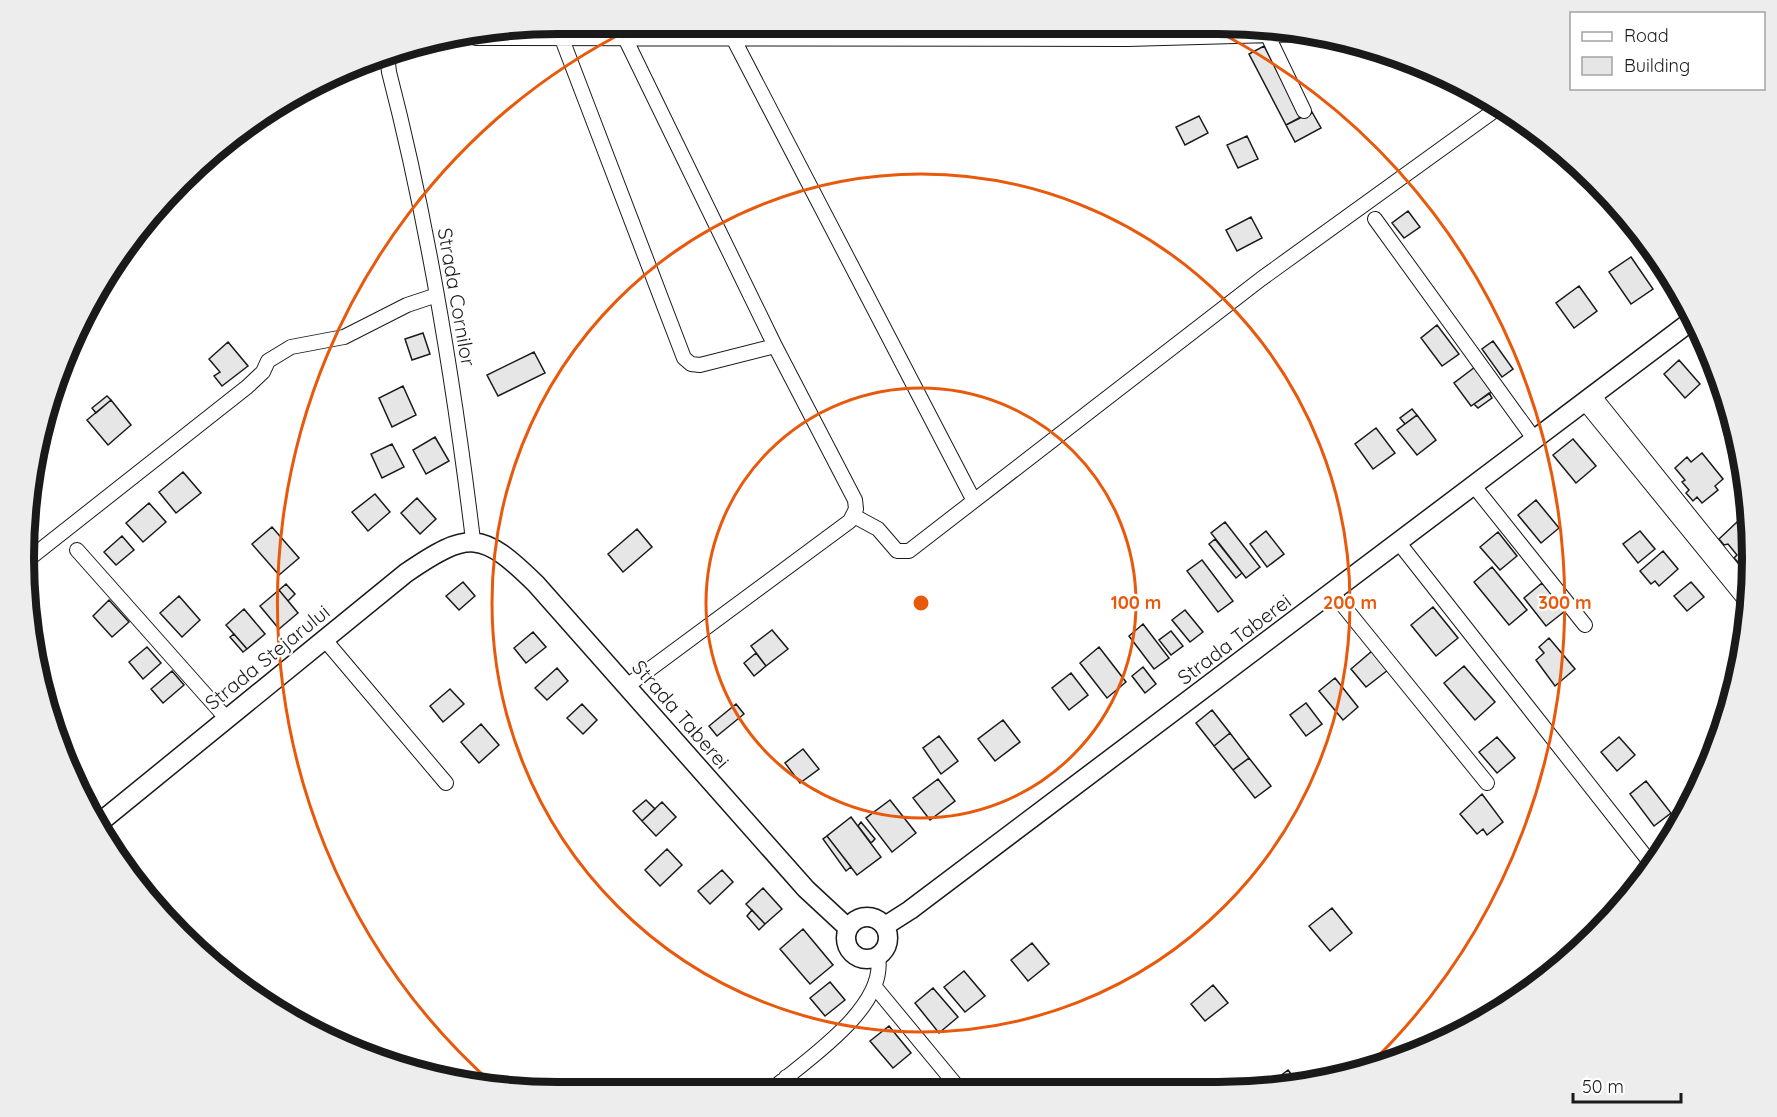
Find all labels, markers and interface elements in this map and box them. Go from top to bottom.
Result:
legend [1570,12,1765,90]
text: Road [1624,24,1669,47]
text: Building [1624,54,1690,77]
street label: Strada Cornilor [433,226,482,368]
street label: Strada Taberei [1172,588,1296,690]
text: 100 m [1111,591,1161,614]
text: 200 m [1323,591,1377,614]
text: 300 m [1538,591,1592,614]
centre of rings [911,593,931,613]
street label: Strada Stejarului [200,599,334,715]
street label: Strada Taberei [627,655,735,773]
scale bar [1573,1066,1681,1104]
text: 50 m [1582,1075,1624,1098]

